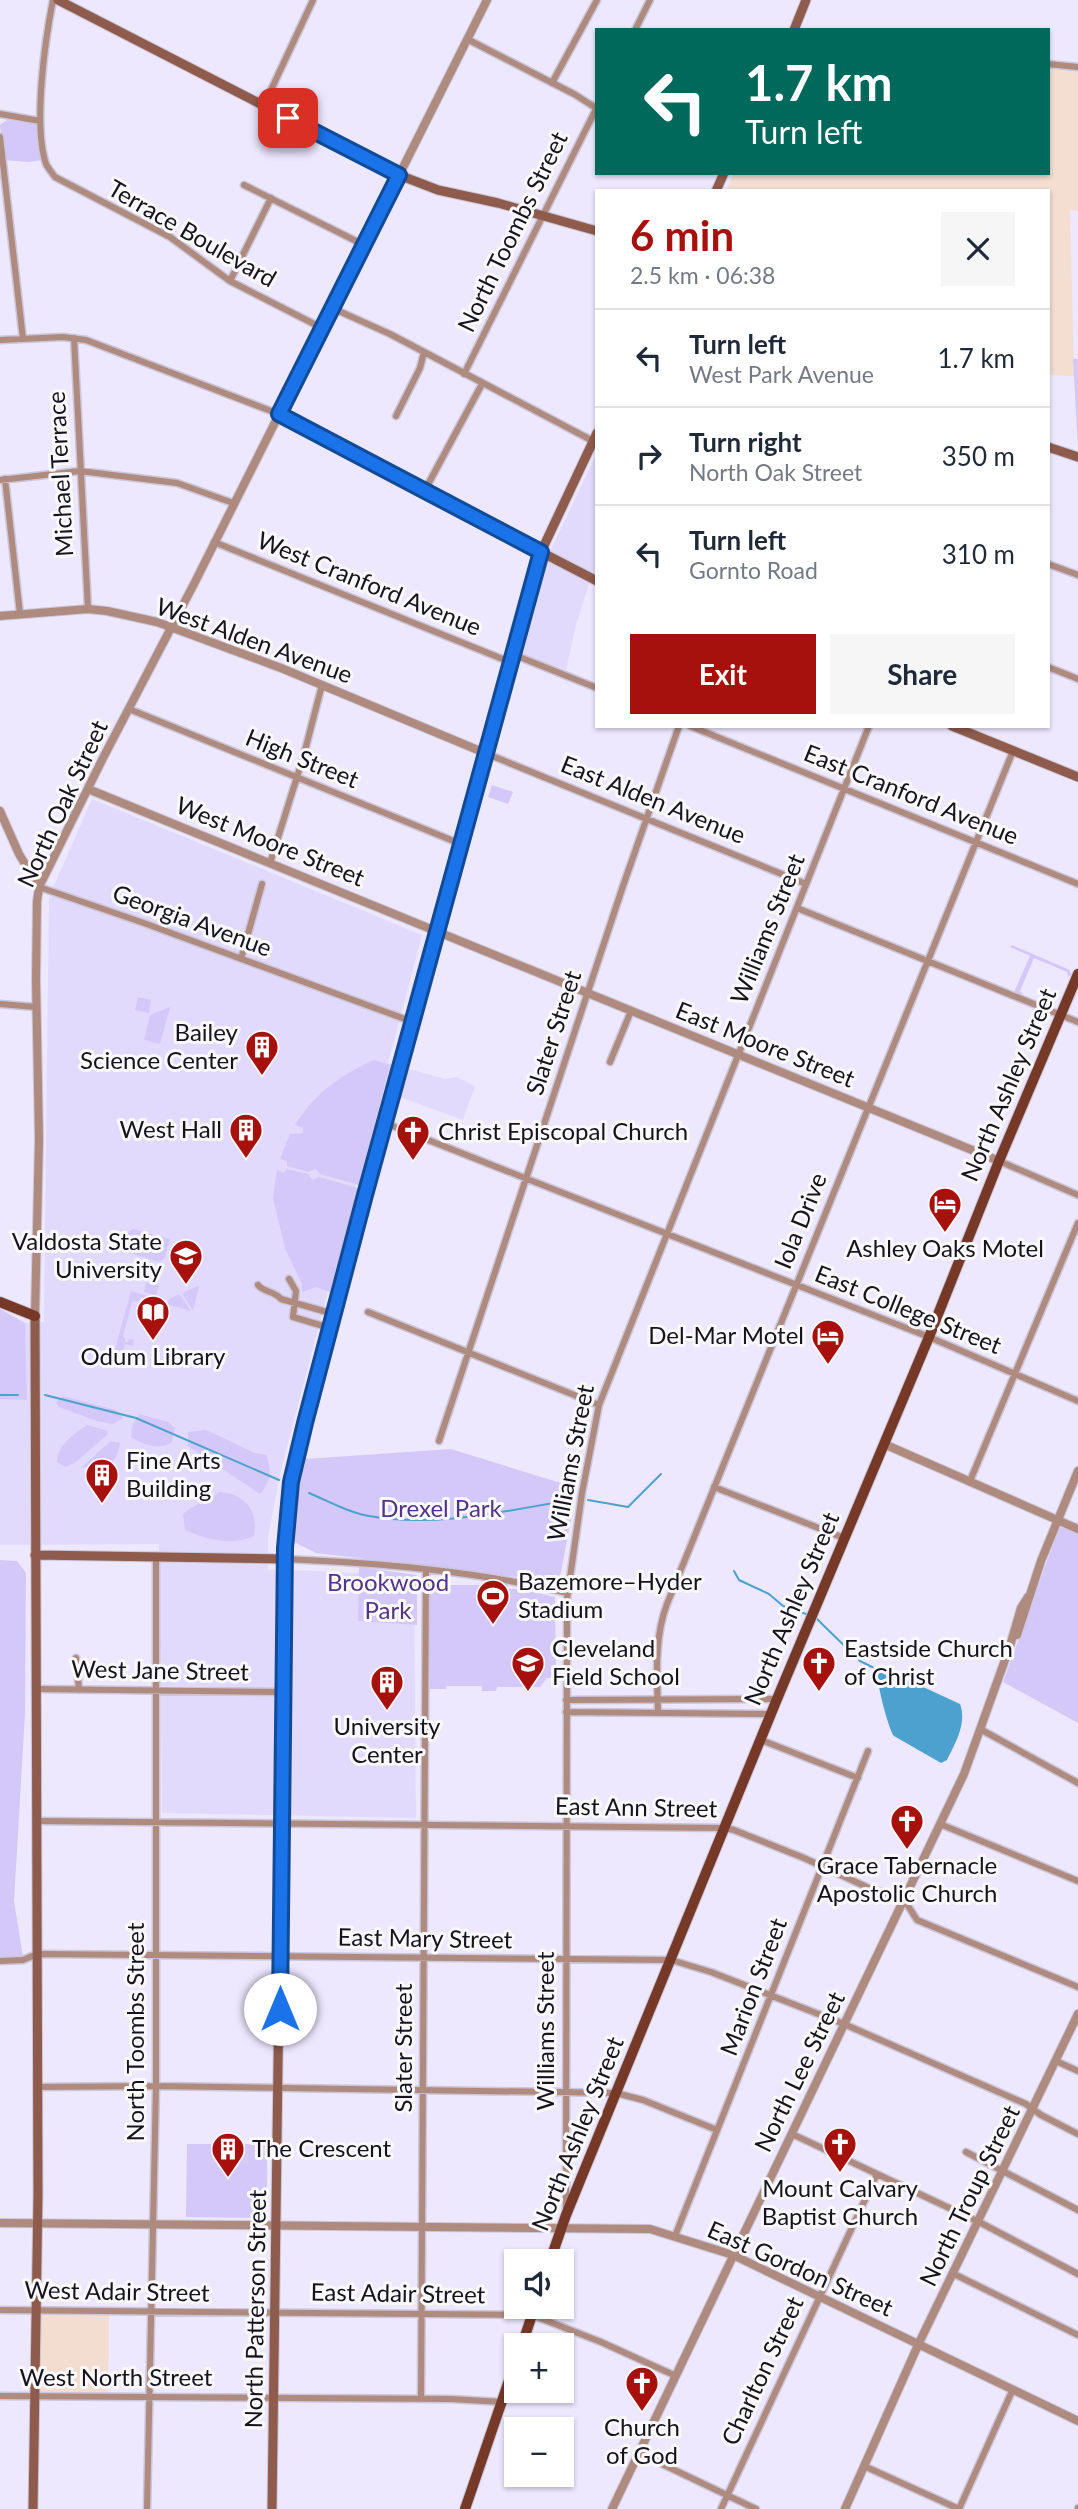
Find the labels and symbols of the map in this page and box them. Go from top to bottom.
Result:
pin [258,88,318,148]
street label: North Toombs Street [451,126,573,336]
street label: Terrace Boulevard [104,173,282,293]
street label: Michael Terrace [41,391,78,557]
street label: West Cranford Avenue [253,524,486,641]
street label: West Alden Avenue [152,591,357,689]
street label: North Oak Street [10,715,113,891]
street label: High Street [242,722,364,794]
street label: East Cranford Avenue [800,737,1023,850]
street label: East Alden Avenue [557,748,750,849]
street label: West Moore Street [172,790,369,892]
street label: Williams Street [723,849,810,1008]
street label: Georgia Avenue [109,877,276,962]
street label: Slater Street [519,966,586,1098]
street label: North Ashley Street [954,983,1062,1185]
street label: East Moore Street [672,995,860,1093]
place label: Bailey Science Center [80,1017,239,1074]
building icon: Bailey Science Center [243,1028,281,1077]
building icon: West Hall [227,1111,265,1160]
church icon: Christ Episcopal Church [394,1113,432,1162]
place label: West Hall [119,1114,222,1143]
place label: Christ Episcopal Church [438,1116,688,1145]
street label: Iola Drive [767,1168,832,1273]
hotel icon: Ashley Oaks Motel [926,1185,964,1234]
place label: Valdosta State University [12,1226,163,1283]
place label: Ashley Oaks Motel [846,1233,1044,1262]
school or university icon: Valdosta State University [167,1237,205,1286]
street label: East College Street [811,1258,1006,1359]
library icon: Odum Library [134,1293,172,1342]
hotel icon: Del-Mar Motel [809,1317,847,1366]
place label: Del-Mar Motel [648,1320,804,1349]
place label: Odum Library [81,1341,226,1370]
street label: Williams Street [540,1382,599,1544]
place label: Fine Arts Building [126,1445,221,1502]
building icon: Fine Arts Building [83,1456,121,1505]
park label: Drexel Park [380,1493,503,1522]
street label: North Ashley Street [737,1507,845,1709]
place label: Bazemore–Hyder Stadium [518,1566,702,1623]
park label: Brookwood Park [327,1567,449,1624]
sports icon: Bazemore–Hyder Stadium [474,1577,512,1626]
place label: Cleveland Field School [552,1633,680,1690]
place label: Eastside Church of Christ [844,1633,1013,1690]
school or university icon: Cleveland Field School [509,1644,547,1693]
church icon: Eastside Church of Christ [800,1644,838,1693]
street label: West Jane Street [71,1653,249,1686]
building icon: University Center [368,1663,406,1712]
place label: University Center [334,1711,441,1768]
street label: East Ann Street [555,1791,718,1822]
church icon: Grace Tabernacle Apostolic Church [888,1802,926,1851]
place label: Grace Tabernacle Apostolic Church [817,1850,997,1907]
street label: Marion Street [713,1913,792,2059]
street label: East Mary Street [338,1921,513,1954]
street label: North Toombs Street [120,1922,149,2142]
street label: Williams Street [530,1951,559,2111]
position arrow [243,1972,317,2046]
street label: Slater Street [388,1983,417,2113]
street label: North Lee Street [747,1986,850,2156]
street label: North Ashley Street [524,2032,629,2235]
street label: North Troup Street [912,2100,1025,2290]
church icon: Mount Calvary Baptist Church [821,2125,859,2174]
building icon: The Crescent [209,2130,247,2179]
place label: The Crescent [252,2133,392,2162]
place label: Mount Calvary Baptist Church [762,2173,918,2230]
street label: North Patterson Street [238,2189,271,2429]
street label: East Gordon Street [703,2214,898,2322]
street label: West Adair Street [24,2274,210,2307]
street label: East Adair Street [310,2276,486,2309]
street label: Charlton Street [715,2291,809,2449]
street label: West North Street [20,2362,213,2391]
church icon: Church of God [623,2364,661,2413]
place label: Church of God [604,2412,680,2469]

